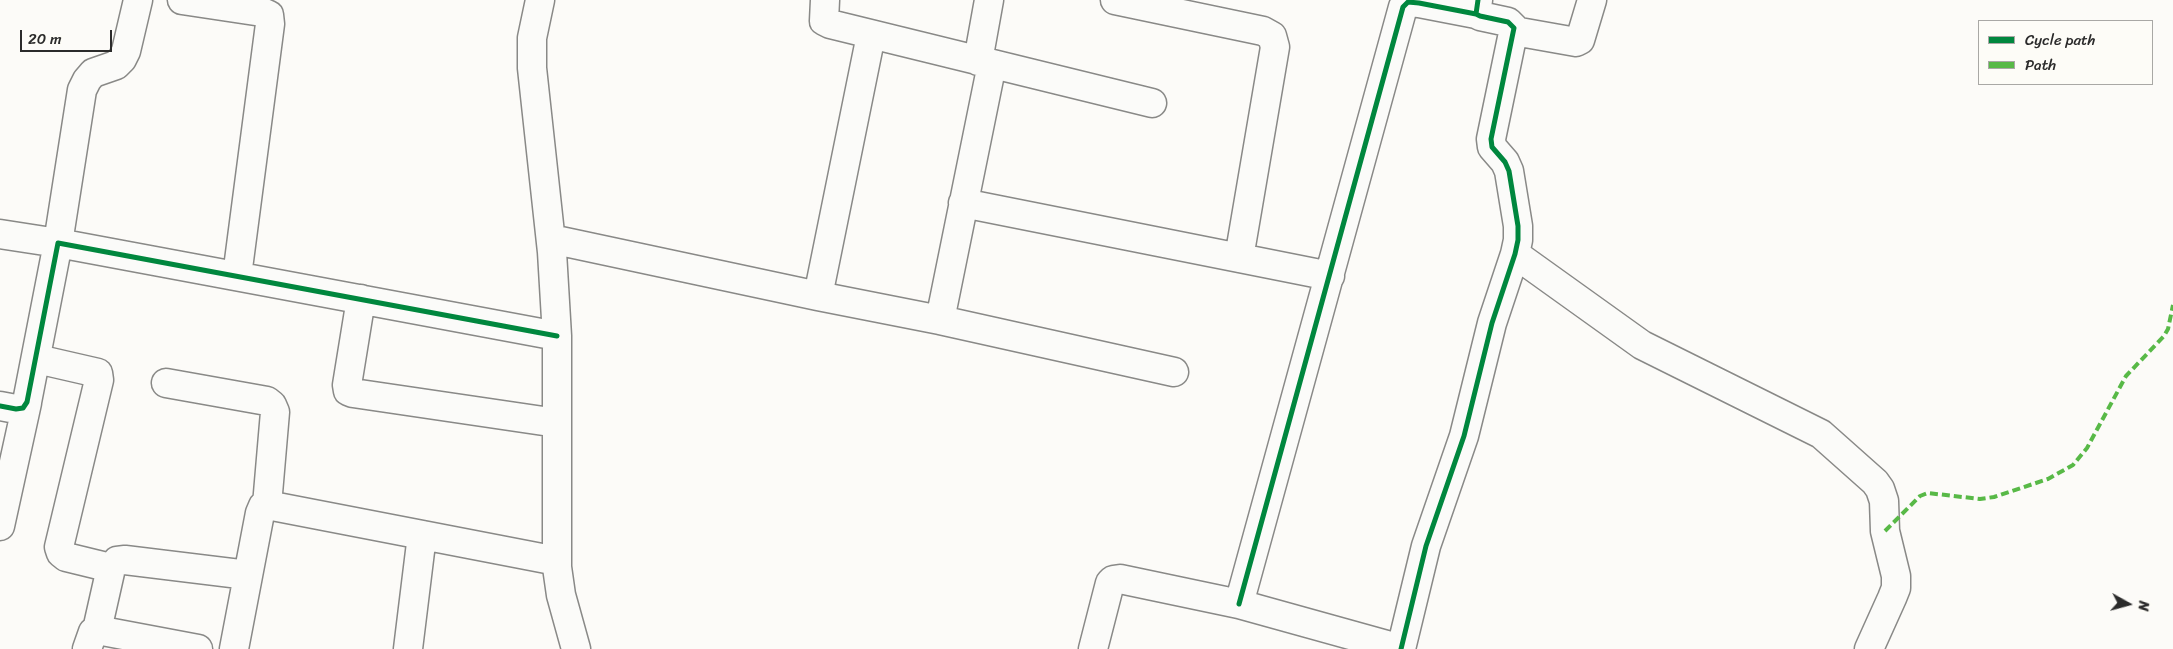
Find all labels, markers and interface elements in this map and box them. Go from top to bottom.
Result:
scale bar [22,20,115,52]
legend [1978,20,2153,85]
text: 20 m [28,26,62,52]
text: Cycle path [2025,27,2095,53]
text: Path [2025,52,2056,78]
north arrow [2103,579,2153,629]
text: N [2130,600,2156,612]

